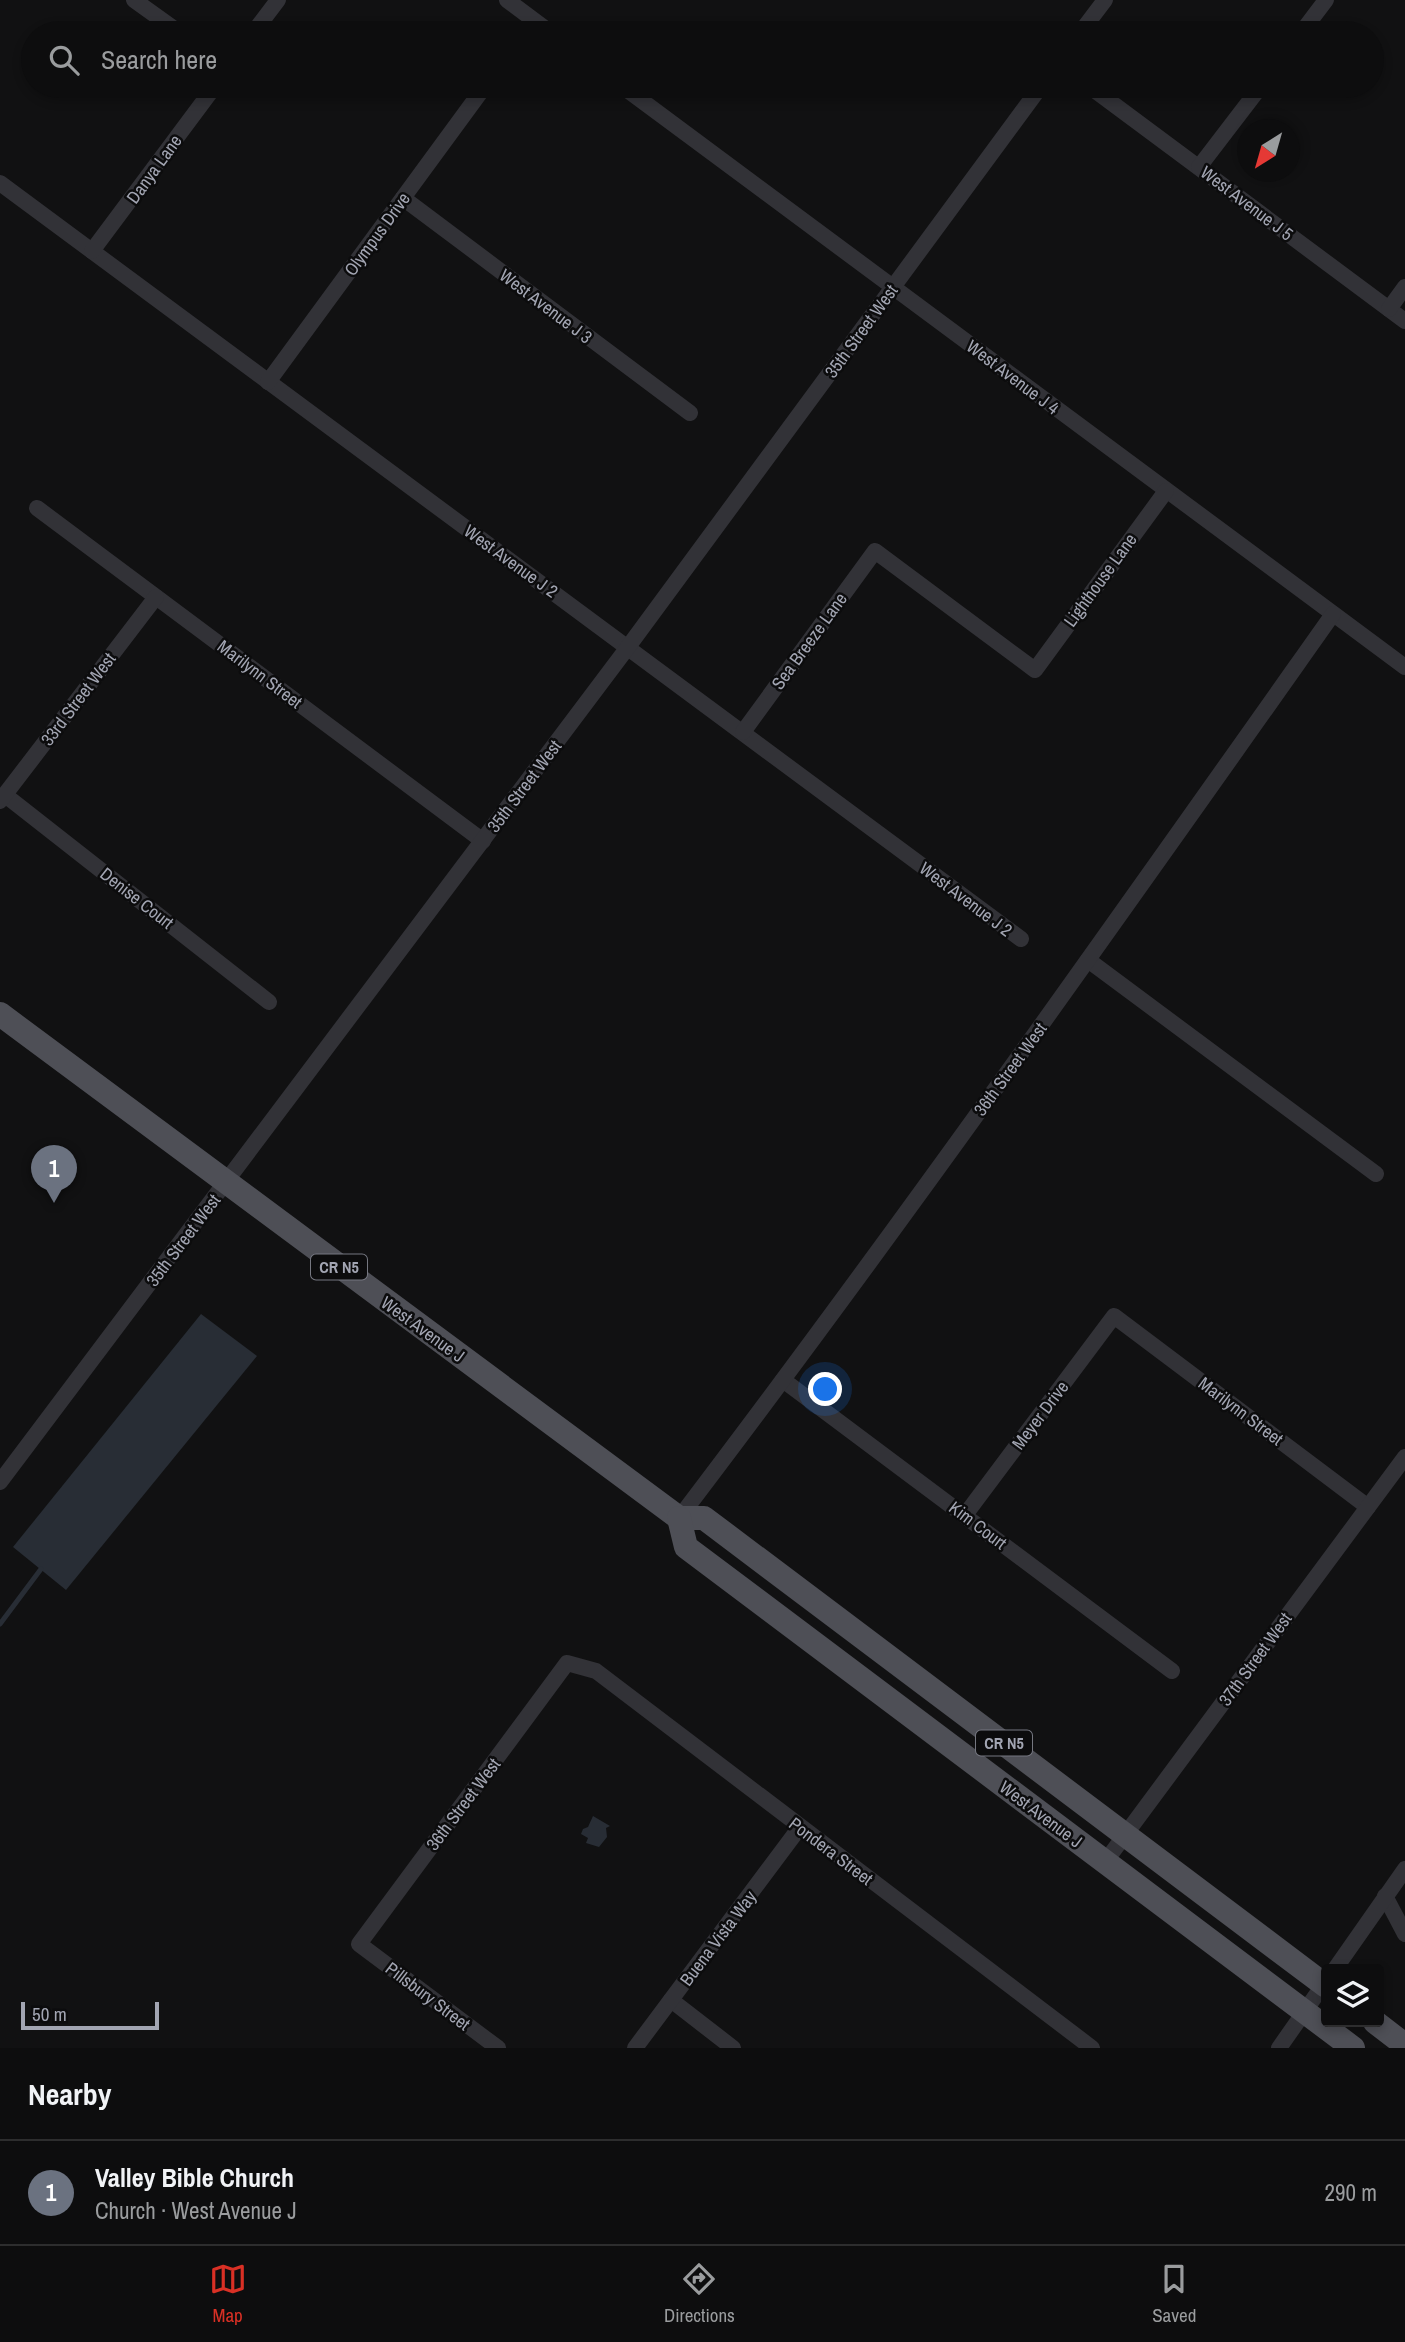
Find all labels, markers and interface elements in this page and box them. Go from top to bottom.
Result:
search box [21,21,1384,98]
icon: search [45,41,83,79]
text: Search here [101,42,217,77]
north arrow [1237,119,1300,182]
street label: Danya Lane [120,129,188,209]
street label: West Avenue J 5 [1195,160,1299,246]
street label: Olympus Drive [338,187,416,281]
street label: West Avenue J 3 [494,263,598,349]
street label: 35th Street West [819,279,903,383]
street label: West Avenue J 4 [961,334,1065,420]
street label: West Avenue J 2 [459,518,563,604]
street label: Lighthouse Lane [1058,528,1142,632]
street label: Sea Breeze Lane [765,588,853,694]
street label: Marilynn Street [213,634,307,714]
street label: 33rd Street West [35,647,121,751]
street label: 35th Street West [481,735,567,837]
street label: West Avenue J 2 [914,856,1018,942]
street label: Denise Court [95,861,179,935]
street label: 36th Street West [968,1017,1052,1121]
pin: 1 [31,1145,77,1203]
street label: 35th Street West [140,1189,226,1291]
road number: CR N5 [311,1254,367,1280]
street label: West Avenue J [376,1290,470,1368]
street label: Marilynn Street [1194,1371,1288,1451]
your location [808,1372,842,1406]
street label: Meyer Drive [1006,1375,1074,1455]
street label: Kim Court [944,1495,1012,1555]
street label: 37th Street West [1213,1607,1297,1711]
road number: CR N5 [976,1730,1032,1756]
street label: 36th Street West [420,1753,506,1855]
street label: West Avenue J [994,1775,1088,1853]
street label: Pondera Street [784,1811,878,1891]
street label: Buena Vista Way [674,1885,762,1991]
street label: Pillsbury Street [381,1956,475,2036]
map controls [1321,1964,1384,2027]
button: layers [1321,1964,1384,2027]
scale bar [21,1999,159,2031]
text: 50 m [32,2001,67,2027]
text: Nearby [28,2074,111,2114]
text: Valley Bible Church [95,2160,294,2195]
text: 1 [46,2177,56,2208]
text: 290 m [1325,2177,1377,2208]
text: Church · West Avenue J [95,2195,297,2226]
tab: Map [209,2260,247,2328]
tab: Directions [664,2260,735,2328]
tab: Saved [1152,2260,1196,2328]

